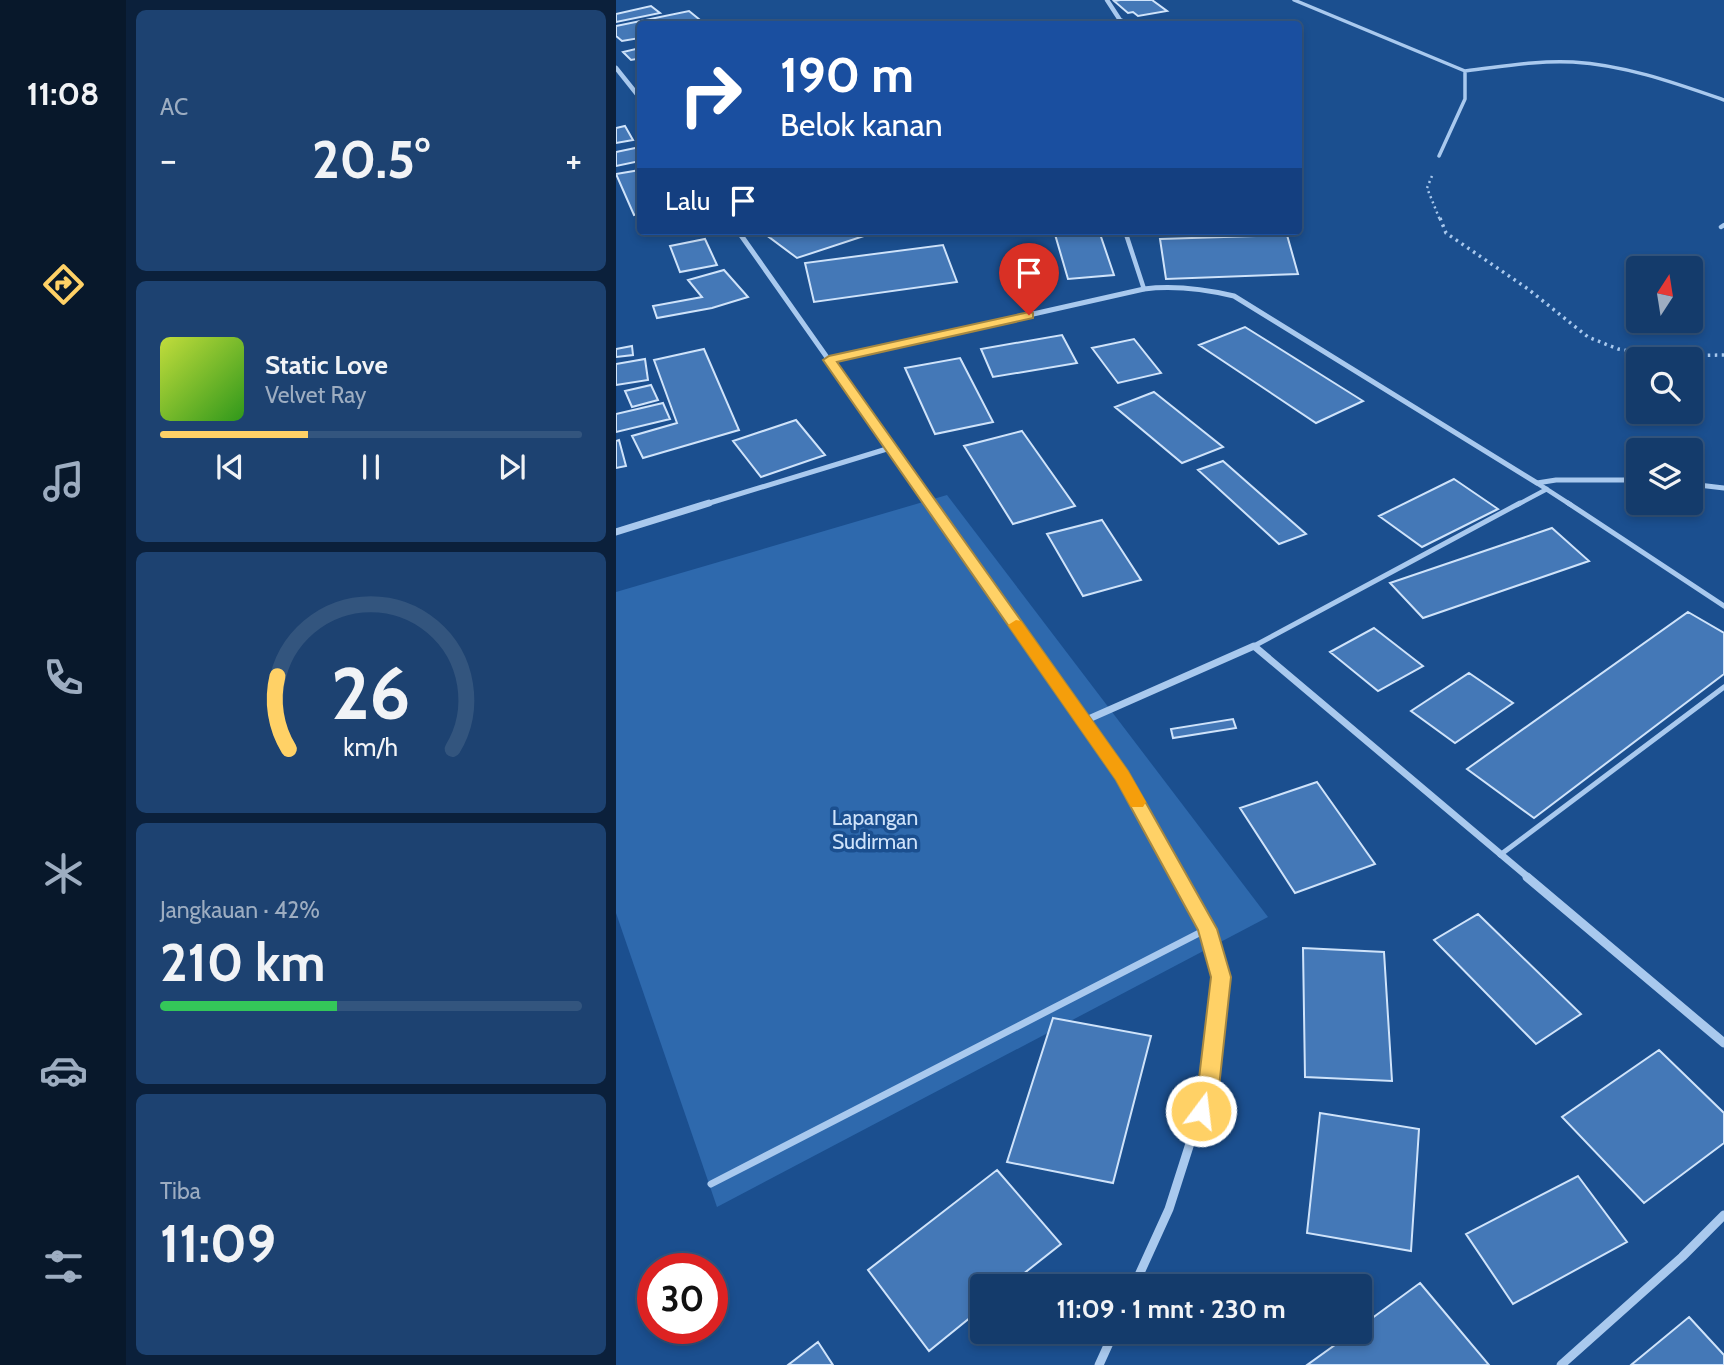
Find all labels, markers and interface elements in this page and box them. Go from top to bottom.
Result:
text: 190 m [780,45,914,104]
icon: right [665,49,756,140]
text: 11:08 [27,74,99,113]
text: AC [160,93,188,121]
text: Belok kanan [780,105,943,144]
text: 20.5° [312,128,430,191]
text: − [160,136,177,183]
text: + [565,136,582,183]
icon: arrive [724,182,762,220]
text: Lalu [665,185,710,217]
pin [999,243,1059,315]
icon: arrive [1010,254,1048,292]
north arrow [1626,256,1703,332]
map controls [1626,256,1703,515]
icon: directions [39,260,88,309]
button: search [1626,347,1703,424]
text: Static Love [265,349,388,381]
text: Velvet Ray [265,381,366,409]
button: layers [1626,438,1703,515]
icon: previous [211,448,249,486]
icon: pause [352,448,390,486]
icon: next [493,448,531,486]
icon: music [39,457,88,506]
text: 26 [331,649,411,737]
icon: phone [39,653,88,702]
text: km/h [344,731,398,761]
park label: Lapangan Sudirman [832,805,918,854]
icon: climate [39,849,88,898]
text: Jangkauan · 42% [160,896,320,924]
text: 210 km [160,931,326,994]
icon: car [39,1046,88,1095]
position arrow [1164,1074,1238,1148]
text: Tiba [160,1177,201,1205]
text: 11:09 [160,1212,276,1275]
icon: filters [39,1242,88,1291]
speed limit sign: 30 [637,1253,728,1344]
text: 11:09 · 1 mnt · 230 m [1056,1293,1286,1325]

